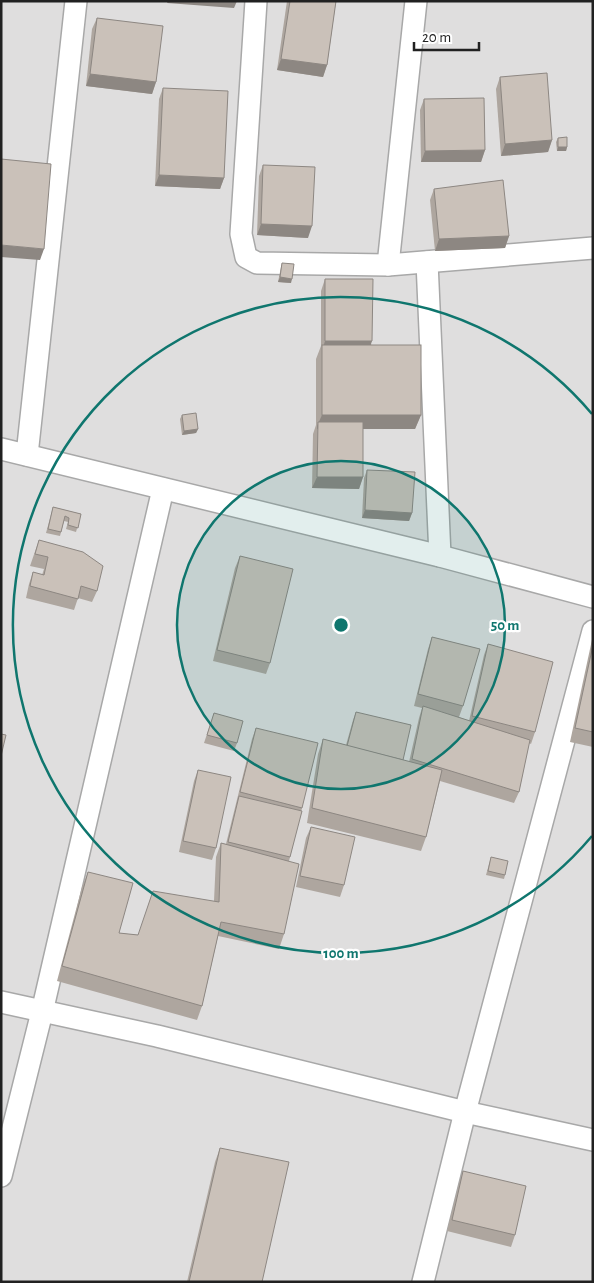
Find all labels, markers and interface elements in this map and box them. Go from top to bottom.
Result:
scale bar [414,20,479,52]
text: 20 m [422,30,451,45]
centre of rings [332,616,350,634]
text: 50 m [491,618,519,633]
text: 100 m [323,946,359,961]

